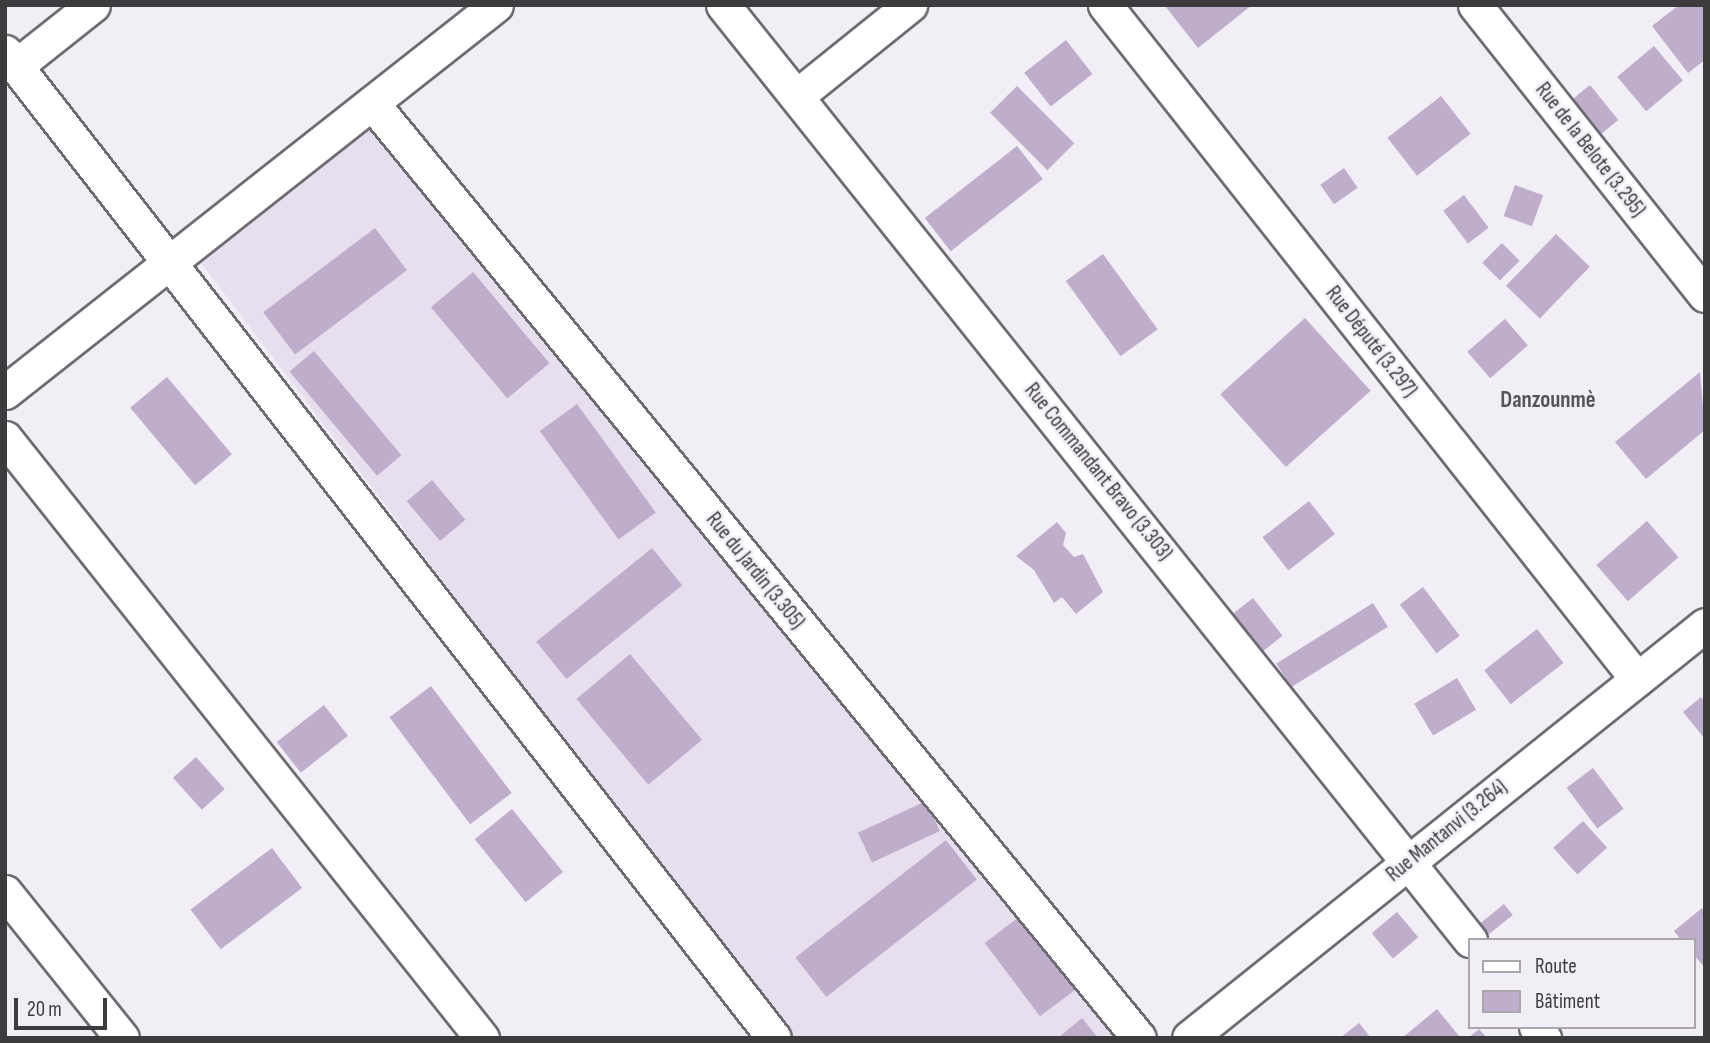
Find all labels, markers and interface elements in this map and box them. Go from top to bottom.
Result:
street label: Rue de la Belote (3.295) [1530,78,1650,222]
street label: Rue Député (3.297) [1320,282,1422,402]
street label: Rue Commandant Bravo (3.303) [1019,378,1177,566]
district label: Danzounmè [1500,386,1596,414]
street label: Rue du Jardin (3.305) [700,508,810,634]
street label: Rue Mantanvi (3.264) [1382,775,1512,887]
legend [1468,938,1696,1029]
text: Route [1535,954,1577,979]
scale bar [18,984,110,1028]
text: Bâtiment [1535,989,1600,1014]
text: 20 m [27,997,62,1022]

